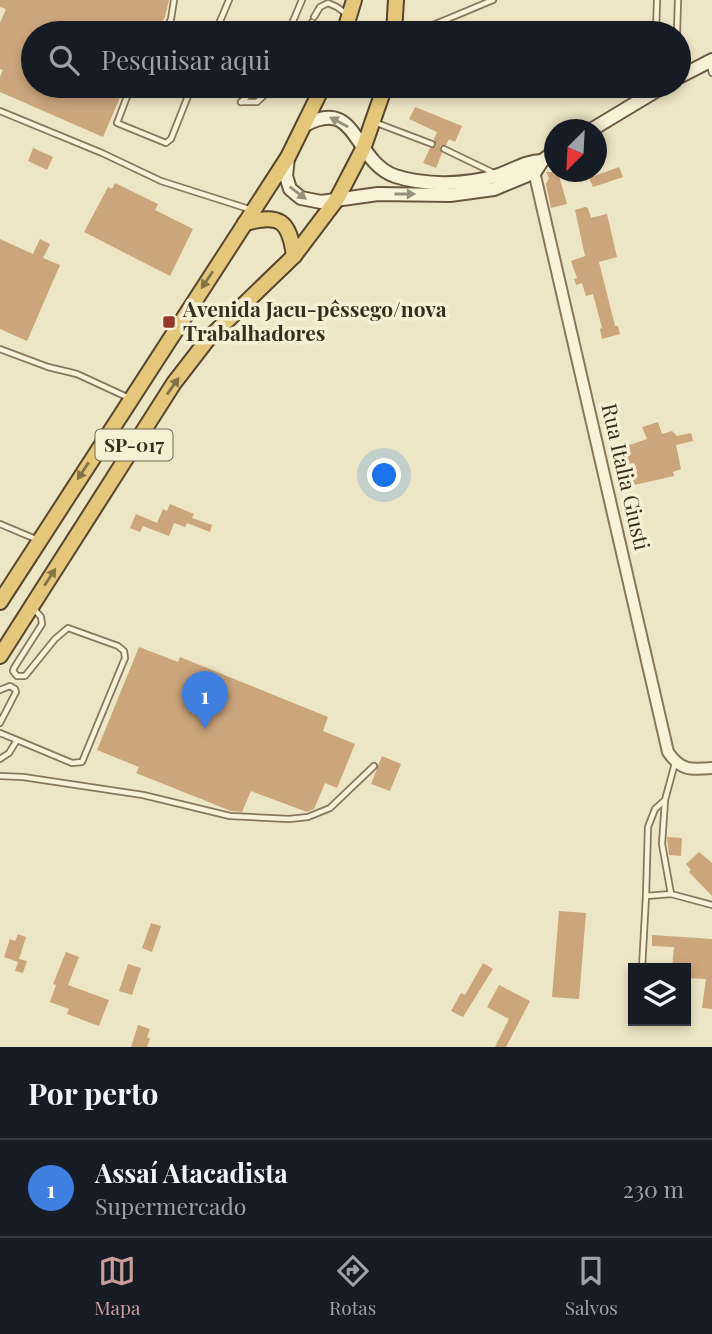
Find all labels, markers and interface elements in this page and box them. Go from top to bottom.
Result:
search box [21,21,691,98]
icon: search [45,41,83,79]
text: Pesquisar aqui [101,42,270,77]
one-way arrow [329,116,348,128]
north arrow [544,119,607,182]
one-way arrow [289,186,308,200]
one-way arrow [395,188,417,200]
one-way arrow [200,270,213,290]
place label: Avenida Jacu-pêssego/nova Trabalhadores [182,294,447,346]
marker: Avenida Jacu-pêssego/nova Trabalhadores [161,314,177,330]
one-way arrow [166,376,179,396]
street label: Rua Italia Giusti [596,400,657,553]
road number: SP-017 [96,430,172,460]
your location [367,458,401,492]
one-way arrow [76,462,90,480]
one-way arrow [43,568,56,587]
pin: 1 [182,671,228,729]
map controls [628,963,691,1026]
button: layers [628,963,691,1026]
text: Por perto [28,1073,158,1113]
text: Assaí Atacadista [95,1155,288,1190]
text: 1 [47,1173,55,1204]
text: 230 m [623,1173,684,1204]
text: Supermercado [95,1190,246,1221]
tab: Mapa [94,1252,141,1320]
tab: Rotas [329,1252,376,1320]
tab: Salvos [565,1252,618,1320]

